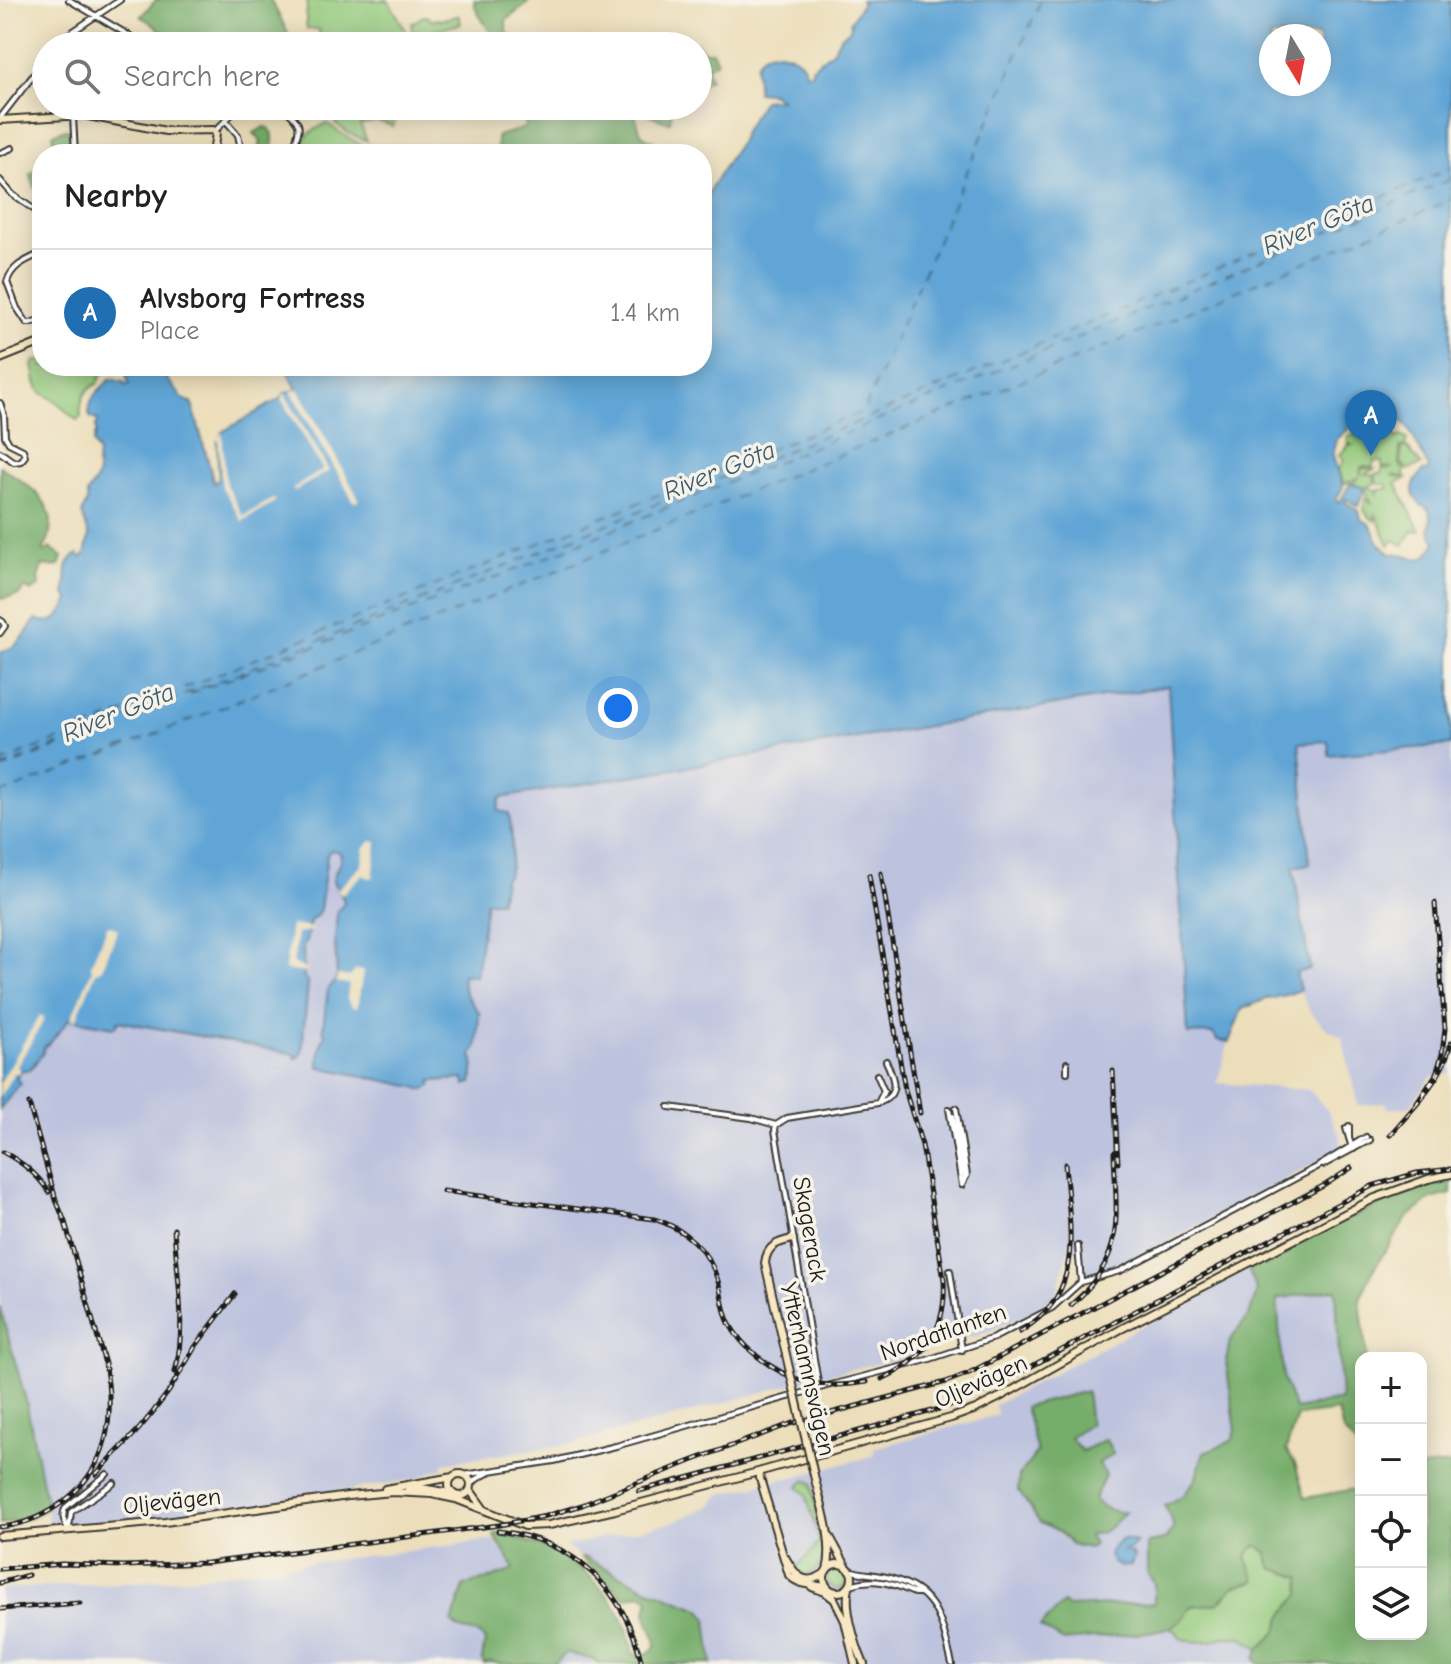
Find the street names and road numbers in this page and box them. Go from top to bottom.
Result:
street label: Skagerack [787,1174,833,1284]
street label: Ytterhamnsvägen [774,1280,842,1458]
street label: Nordatlanten [876,1297,1010,1367]
street label: Oljevägen [930,1348,1032,1414]
street label: Oljevägen [122,1482,222,1520]

